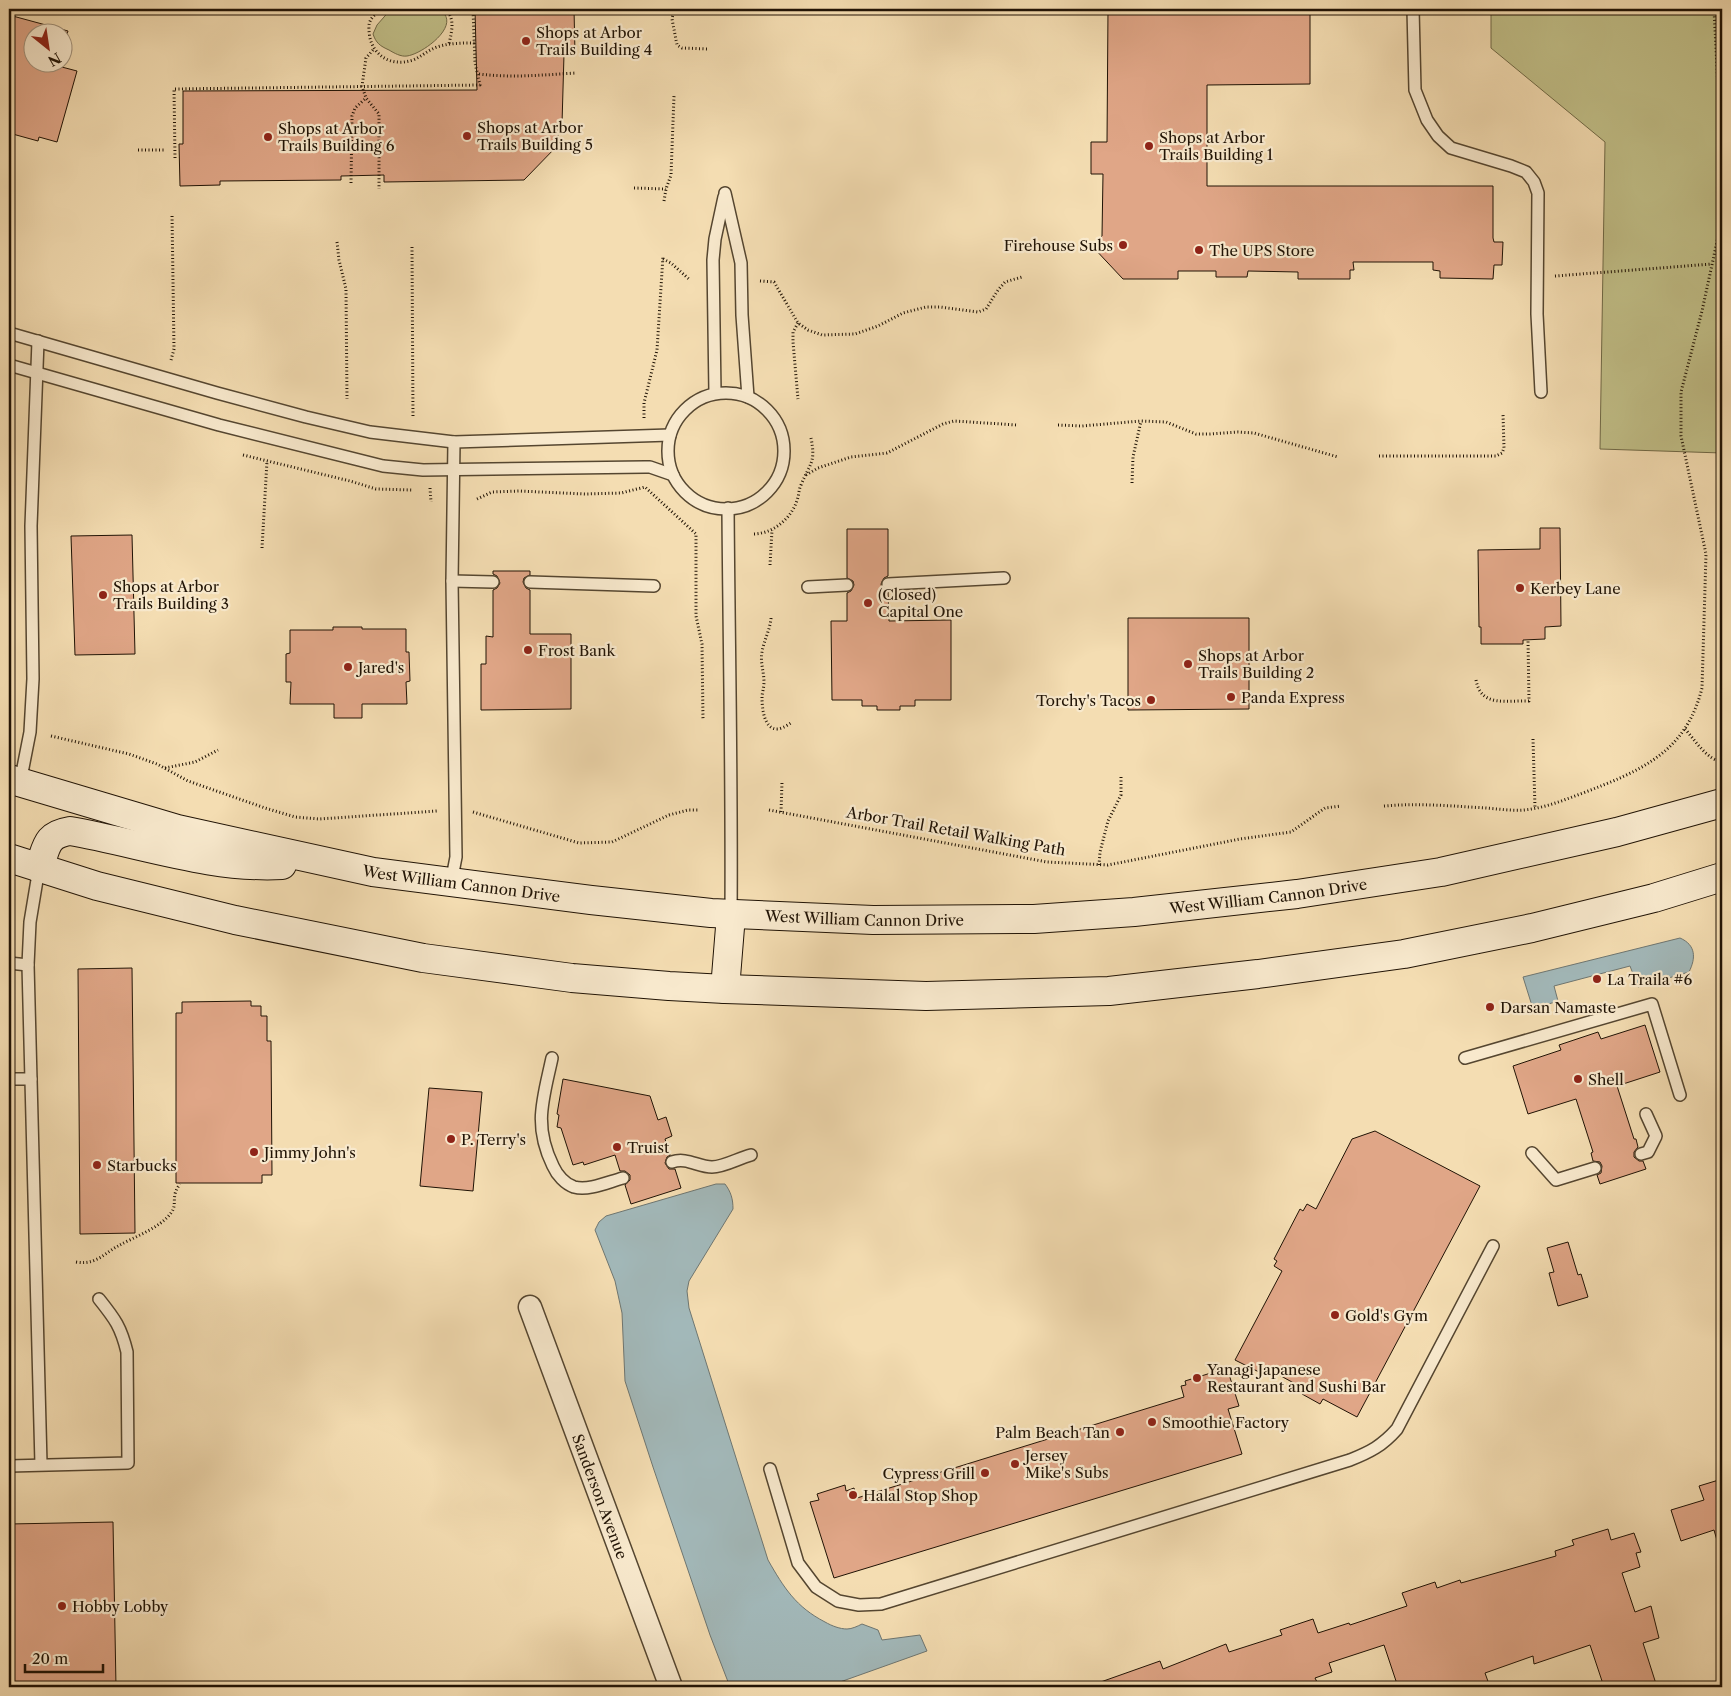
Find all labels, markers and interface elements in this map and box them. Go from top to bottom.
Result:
north arrow [22,22,72,72]
place label: Shops at Arbor Trails Building 4 [536,23,652,59]
marker: Shops at Arbor Trails Building 4 [520,35,532,47]
text: N [45,48,64,70]
place label: Shops at Arbor Trails Building 5 [477,118,593,154]
place label: Shops at Arbor Trails Building 6 [278,119,395,155]
place label: Shops at Arbor Trails Building 1 [1159,128,1274,164]
marker: Shops at Arbor Trails Building 5 [461,130,473,142]
marker: Shops at Arbor Trails Building 6 [262,131,274,143]
marker: Shops at Arbor Trails Building 1 [1143,140,1155,152]
place label: Firehouse Subs [1004,236,1113,255]
marker: Firehouse Subs [1117,239,1129,251]
place label: The UPS Store [1209,241,1315,260]
marker: The UPS Store [1193,244,1205,256]
place label: Shops at Arbor Trails Building 3 [113,577,229,613]
place label: Kerbey Lane [1530,579,1621,598]
marker: Kerbey Lane [1514,582,1526,594]
place label: (Closed) Capital One [878,585,963,621]
marker: Shops at Arbor Trails Building 3 [97,589,109,601]
marker: (Closed) Capital One [862,597,874,609]
place label: Frost Bank [538,641,617,660]
marker: Frost Bank [522,644,534,656]
place label: Shops at Arbor Trails Building 2 [1198,646,1314,682]
place label: Jared's [356,658,404,677]
marker: Shops at Arbor Trails Building 2 [1182,658,1194,670]
marker: Jared's [342,661,354,673]
place label: Panda Express [1241,688,1345,707]
place label: Torchy's Tacos [1036,691,1141,710]
marker: Panda Express [1225,691,1237,703]
marker: Torchy's Tacos [1145,694,1157,706]
street label: Arbor Trail Retail Walking Path [844,802,1068,860]
street label: West William Cannon Drive [360,860,561,905]
street label: West William Cannon Drive [1167,874,1368,918]
street label: West William Cannon Drive [764,906,964,930]
place label: La Traila #6 [1607,970,1692,989]
marker: La Traila #6 [1591,973,1603,985]
place label: Darsan Namaste [1500,998,1616,1017]
marker: Darsan Namaste [1484,1001,1496,1013]
place label: Shell [1588,1070,1624,1089]
marker: Shell [1572,1073,1584,1085]
place label: P. Terry's [461,1130,526,1149]
marker: P. Terry's [445,1133,457,1145]
place label: Truist [627,1138,670,1157]
marker: Truist [611,1141,623,1153]
place label: Jimmy John's [262,1143,356,1162]
marker: Jimmy John's [248,1146,260,1158]
place label: Starbucks [107,1156,177,1175]
marker: Starbucks [91,1159,103,1171]
place label: Gold's Gym [1345,1306,1428,1325]
marker: Gold's Gym [1329,1309,1341,1321]
place label: Yanagi Japanese Restaurant and Sushi Bar [1206,1360,1387,1396]
marker: Yanagi Japanese Restaurant and Sushi Bar [1191,1372,1203,1384]
place label: Smoothie Factory [1162,1413,1290,1432]
marker: Smoothie Factory [1146,1416,1158,1428]
place label: Palm Beach Tan [995,1423,1111,1442]
marker: Palm Beach Tan [1114,1426,1126,1438]
street label: Sanderson Avenue [568,1431,632,1562]
place label: Jersey Mike's Subs [1023,1446,1109,1482]
marker: Jersey Mike's Subs [1009,1458,1021,1470]
place label: Cypress Grill [882,1464,976,1483]
marker: Cypress Grill [979,1467,991,1479]
place label: Halal Stop Shop [863,1486,978,1505]
marker: Halal Stop Shop [847,1489,859,1501]
place label: Hobby Lobby [72,1597,169,1616]
marker: Hobby Lobby [56,1600,68,1612]
scale bar [25,1641,102,1673]
text: 20 m [32,1649,68,1668]

